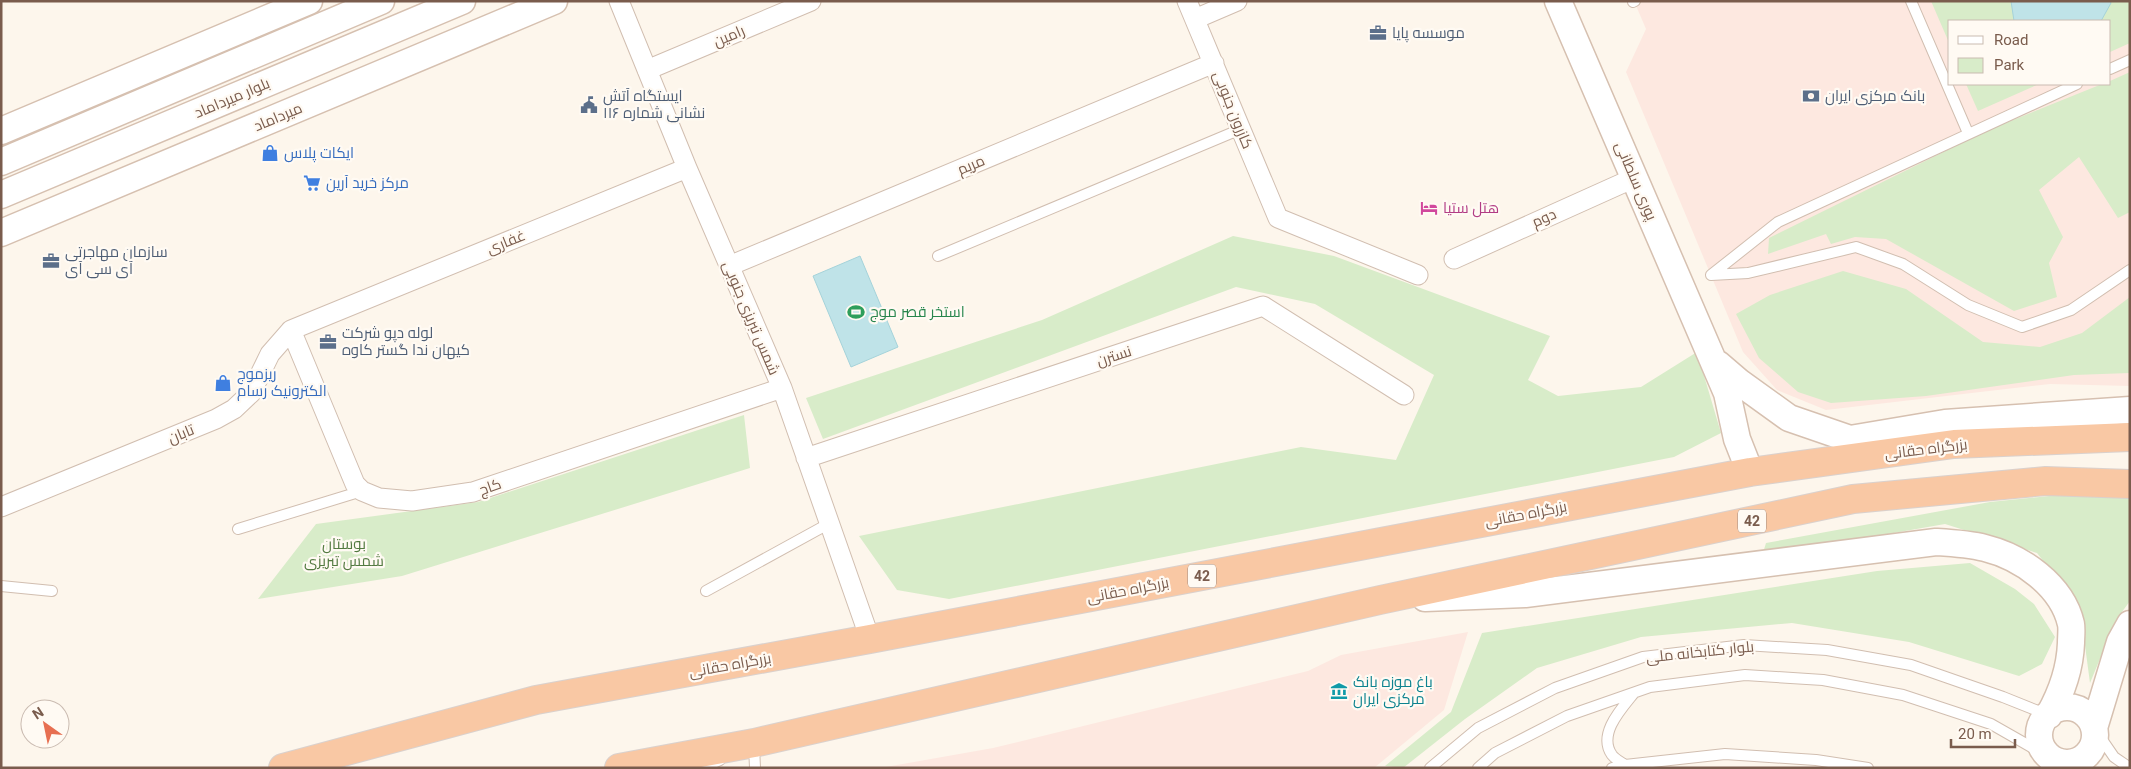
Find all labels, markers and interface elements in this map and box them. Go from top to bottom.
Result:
legend [1948,20,2111,85]
street label: رامین [711,21,748,52]
office icon: موسسه پایا [1368,23,1388,43]
place label: موسسه پایا [1392,24,1465,43]
text: Road [1994,31,2028,49]
text: Park [1994,56,2025,74]
street label: کازرون جنوبی [1208,68,1257,152]
street label: بلوار میرداماد [192,74,272,122]
bank icon: بانک مرکزی ایران [1801,86,1821,106]
place label: ایستگاه آتش نشانی شماره ۱۱۶ [603,87,705,123]
place label: بانک مرکزی ایران [1825,87,1925,106]
public building icon: ایستگاه آتش نشانی شماره ۱۱۶ [579,95,599,115]
street label: میرداماد [251,99,305,135]
street label: پوری سلطانی [1610,139,1661,223]
shop icon: ایکات پلاس [260,143,280,163]
place label: ایکات پلاس [284,144,354,163]
street label: مریم [955,151,988,180]
supermarket icon: مرکز خرید آرین [302,173,322,193]
place label: مرکز خرید آرین [326,174,409,193]
hotel icon: هتل ستیا [1419,198,1439,218]
place label: هتل ستیا [1443,199,1499,218]
street label: دوم [1529,205,1559,232]
street label: غفارى [484,226,528,259]
place label: سازمان مهاجرتی آی سی آی [65,243,168,279]
office icon: سازمان مهاجرتی آی سی آی [41,251,61,271]
street label: شمس تبریزی جنوبی [718,258,783,378]
sports icon: استخر قصر موج [846,302,866,322]
place label: استخر قصر موج [870,303,965,323]
place label: لوله دپو شرکت کیهان ندا گستر کاوه [342,324,470,360]
office icon: لوله دپو شرکت کیهان ندا گستر کاوه [318,332,338,352]
street label: نسترن [1094,342,1134,371]
place label: ریزموج الکترونیک رسام [237,365,327,401]
shop icon: ریزموج الکترونیک رسام [213,373,233,393]
street label: تابان [165,421,197,448]
street label: بزرگراه حقانی [1884,435,1969,464]
street label: کاج [476,475,504,501]
street label: بزرگراه حقانی [1483,497,1569,532]
road number: 42 [1738,510,1766,532]
park label: بوستان شمس تبریزی [304,535,384,571]
road number: 42 [1188,564,1216,588]
street label: بزرگراه حقانی [1085,573,1171,608]
street label: بلوار کتابخانه ملی [1645,637,1755,668]
street label: بزرگراه حقانی [687,649,773,682]
place label: باغ موزه بانک مرکزی ایران [1353,673,1433,709]
museum icon: باغ موزه بانک مرکزی ایران [1329,681,1349,701]
north arrow [20,699,70,749]
text: N [29,704,46,723]
scale bar [1951,716,2015,748]
text: 20 m [1958,725,1992,743]

